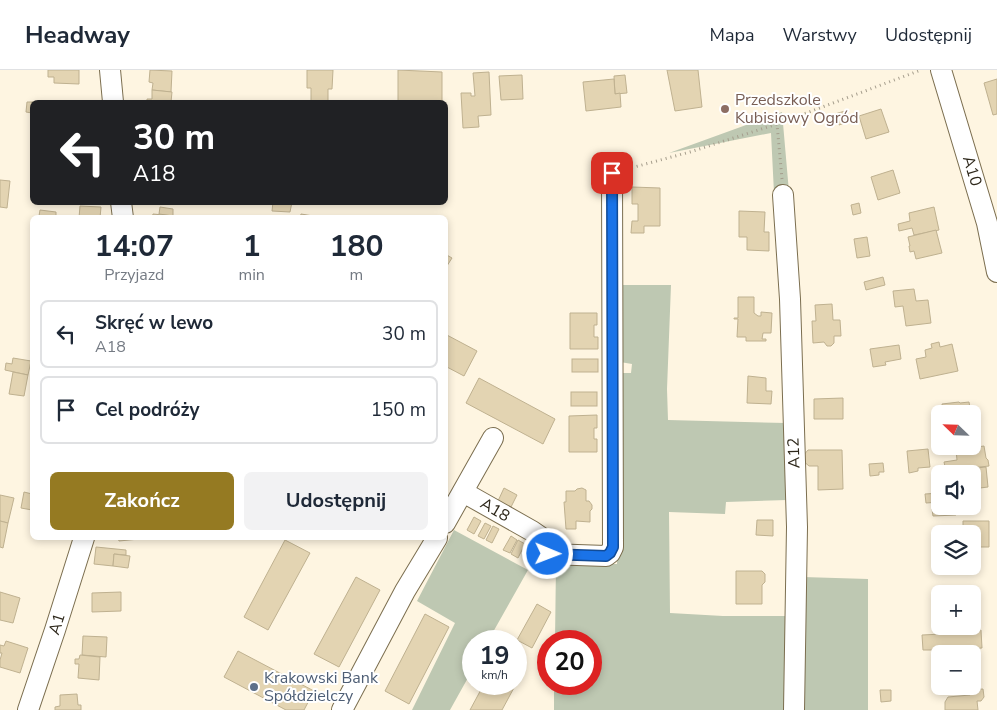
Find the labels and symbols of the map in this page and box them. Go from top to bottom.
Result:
place label: Przedszkole Kubisiowy Ogród [735,89,859,129]
marker: Przedszkole Kubisiowy Ogród [719,103,731,115]
pin [591,152,633,194]
street label: A10 [957,153,987,189]
north arrow [931,405,981,455]
street label: A12 [782,437,806,469]
street label: A18 [476,493,514,527]
position arrow [521,527,573,579]
street label: A1 [43,610,71,638]
speed limit sign: 20 [537,630,602,695]
place label: Krakowski Bank Spółdzielczy [264,667,379,707]
marker: Krakowski Bank Spółdzielczy [248,681,260,693]

